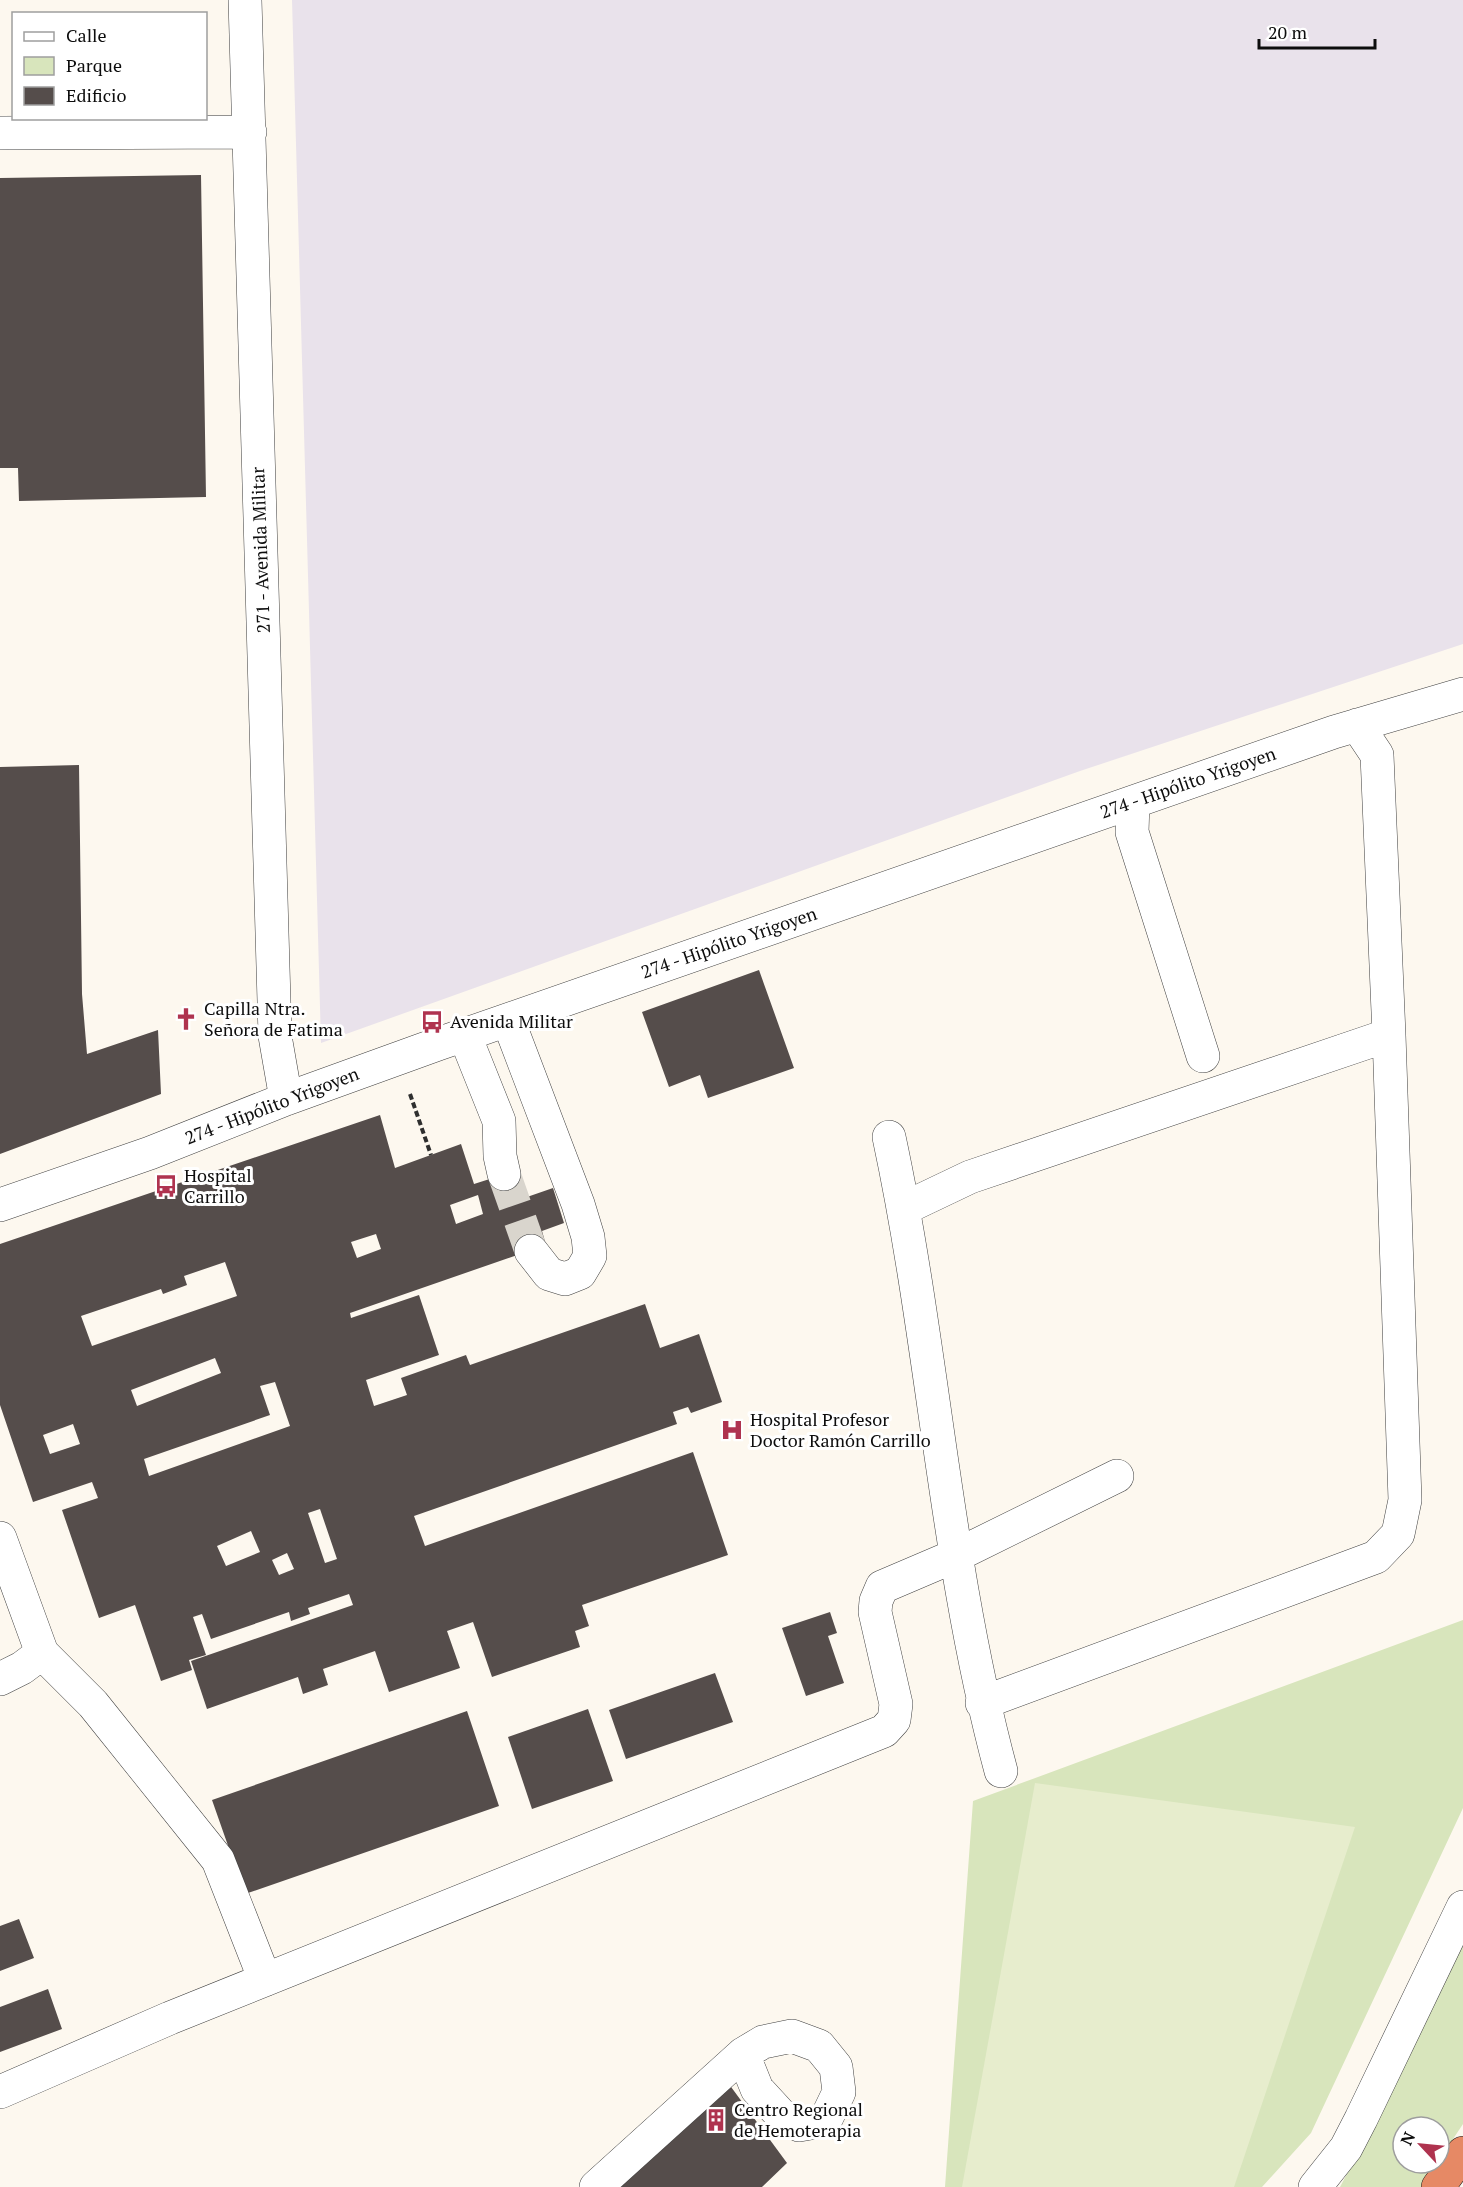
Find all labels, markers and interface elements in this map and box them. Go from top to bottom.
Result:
legend [12,12,207,120]
scale bar [1259,12,1374,50]
text: 20 m [1268,20,1308,44]
text: Calle [66,23,107,47]
text: Parque [66,53,122,77]
text: Edificio [66,83,126,107]
street label: 271 - Avenida Militar [245,466,275,634]
street label: 274 - Hipólito Yrigoyen [1097,741,1279,823]
street label: 274 - Hipólito Yrigoyen [638,901,820,983]
place label: Capilla Ntra. Señora de Fatima [204,996,343,1041]
church icon: Capilla Ntra. Señora de Fatima [173,1006,199,1032]
bus stop icon: Avenida Militar [419,1009,445,1035]
place label: Avenida Militar [450,1009,573,1033]
street label: 274 - Hipólito Yrigoyen [181,1061,362,1149]
place label: Hospital Carrillo [184,1163,252,1208]
bus stop icon: Hospital Carrillo [153,1173,179,1199]
place label: Hospital Profesor Doctor Ramón Carrillo [750,1407,931,1452]
hospital icon: Hospital Profesor Doctor Ramón Carrillo [719,1417,745,1443]
place label: Centro Regional de Hemoterapia [734,2097,863,2142]
building icon: Centro Regional de Hemoterapia [703,2107,729,2133]
north arrow [1391,2115,1451,2175]
text: N [1395,2128,1420,2149]

